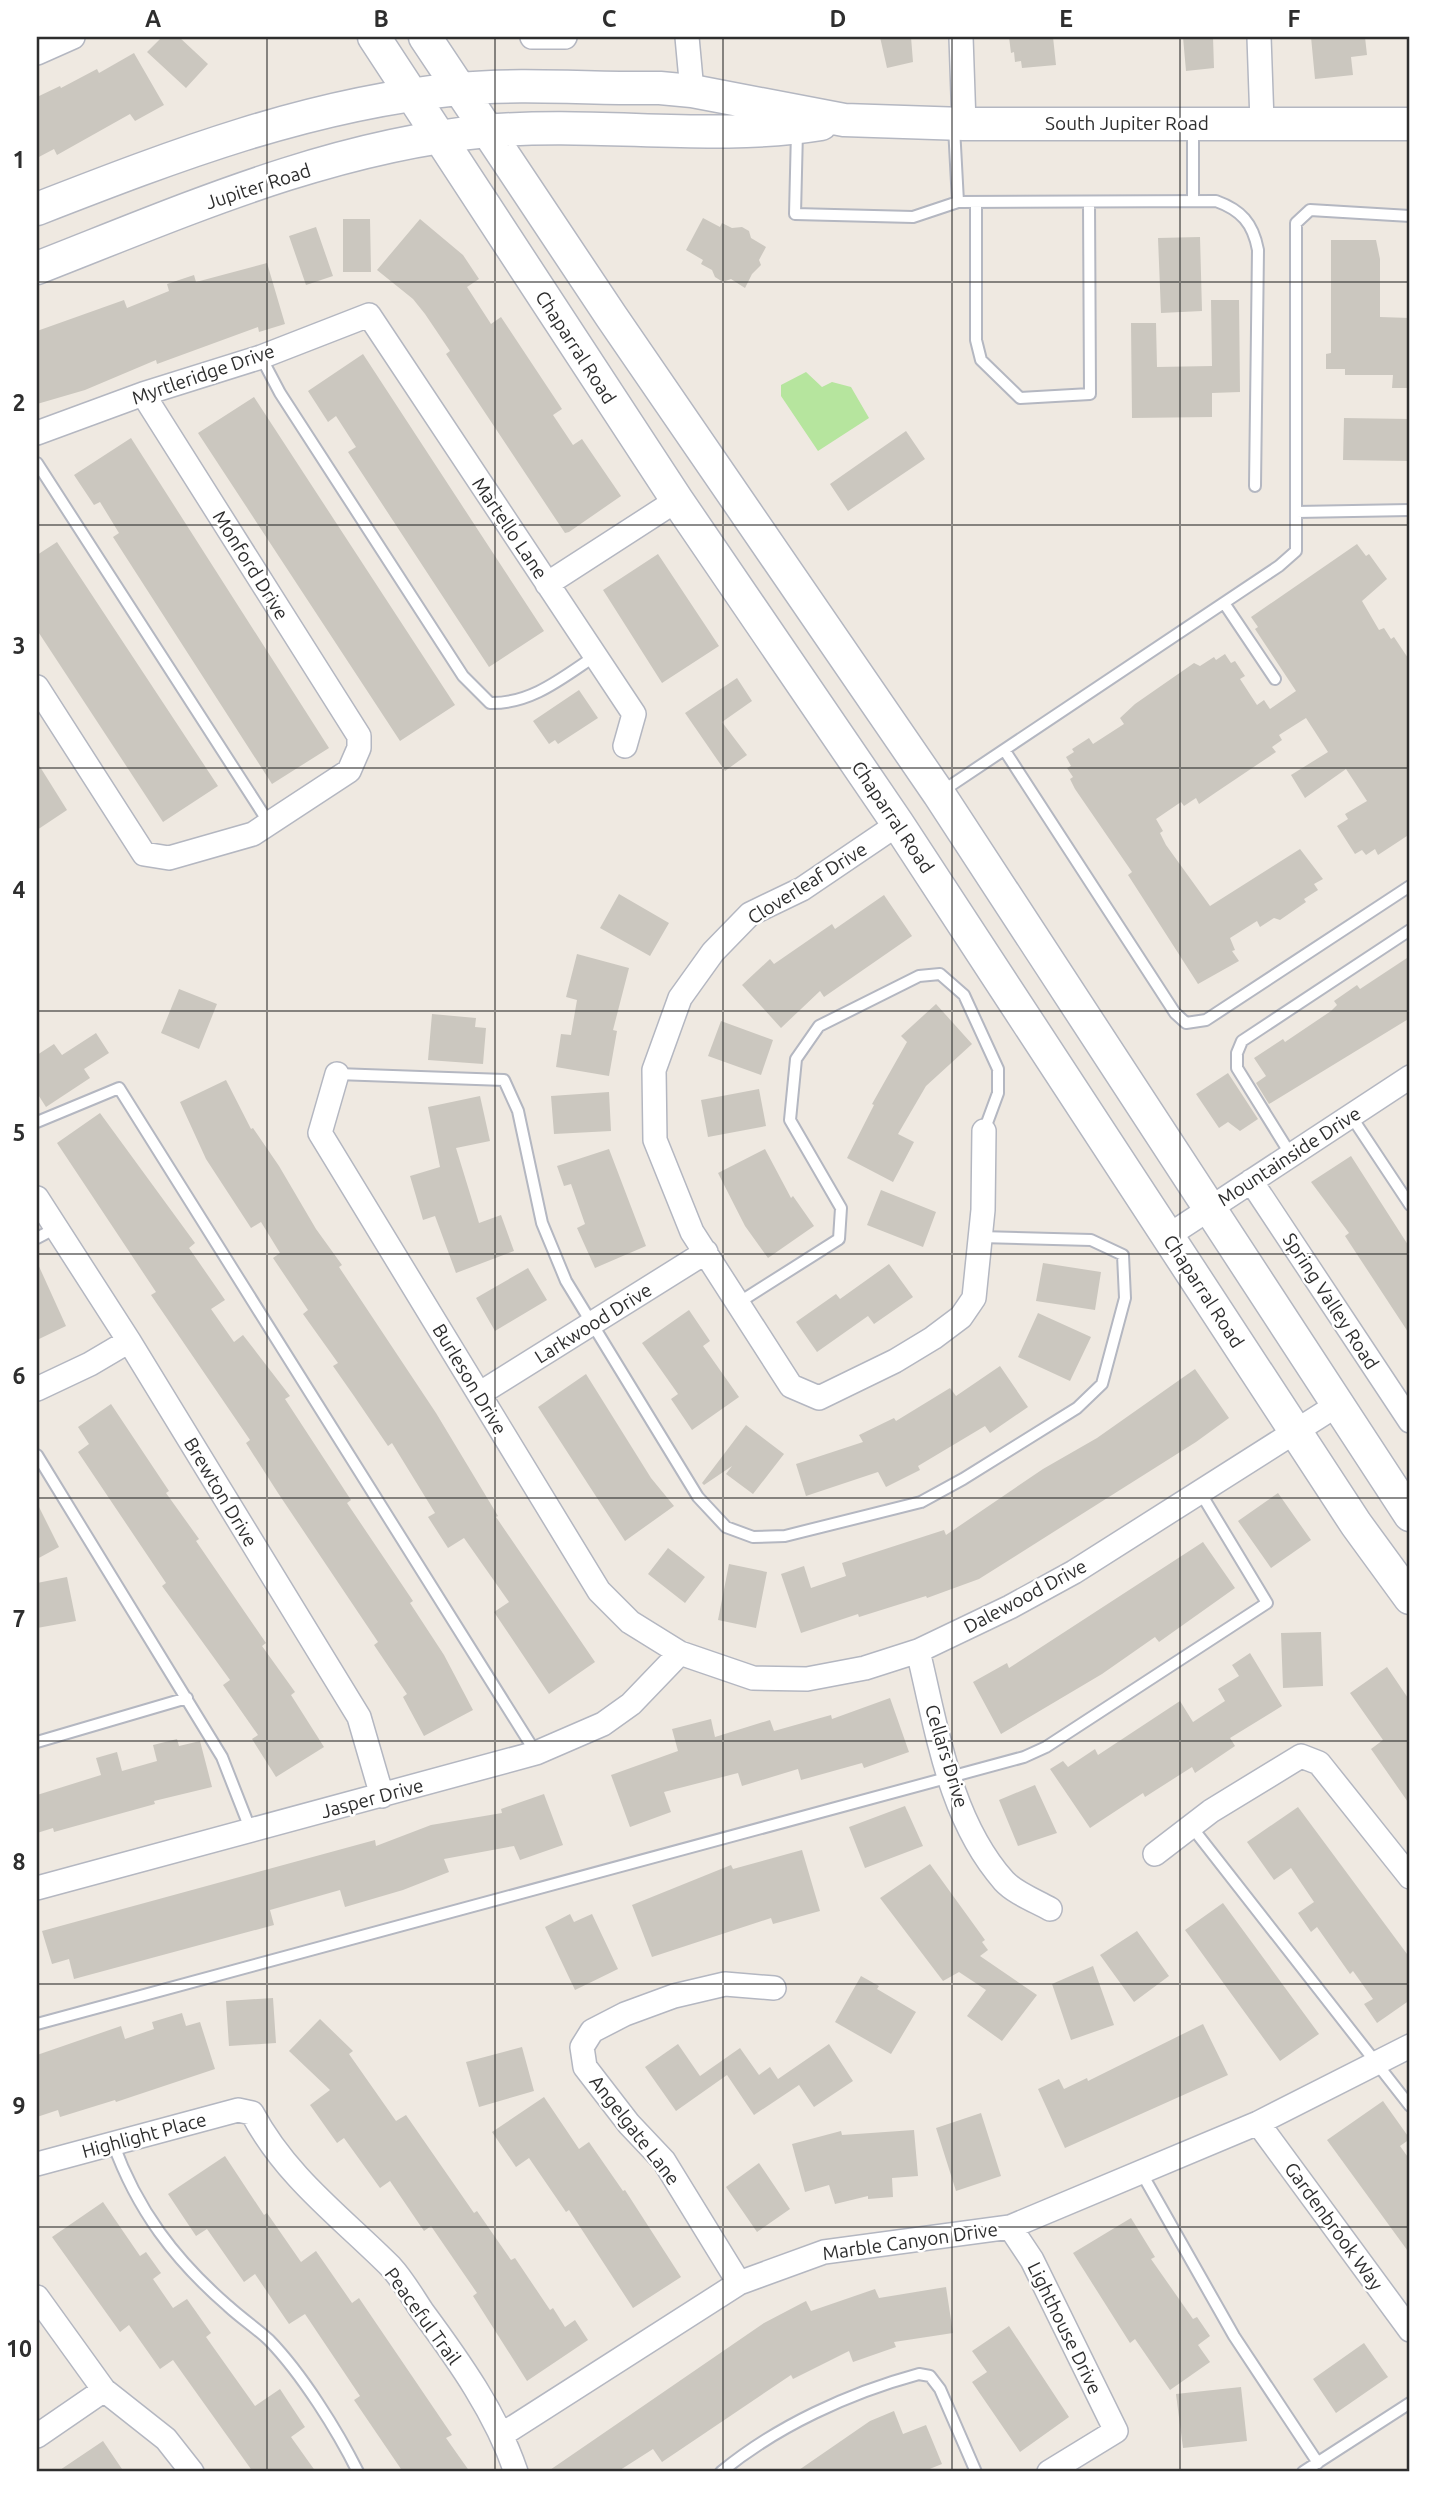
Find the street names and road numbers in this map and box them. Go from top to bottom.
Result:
street label: South Jupiter Road [1045,112,1209,134]
street label: Jupiter Road [203,159,313,213]
street label: Chaparral Road [531,286,621,408]
street label: Myrtleridge Drive [129,339,277,409]
street label: Martello Lane [468,473,552,583]
street label: Monford Drive [209,506,293,624]
street label: Chaparral Road [847,757,939,877]
street label: Cloverleaf Drive [743,838,871,928]
street label: Mountainside Drive [1214,1102,1364,1210]
street label: Spring Valley Road [1279,1229,1383,1373]
street label: Chaparral Road [1159,1230,1249,1352]
street label: Larkwood Drive [531,1278,655,1368]
street label: Burleson Drive [428,1320,512,1438]
street label: Brewton Drive [180,1434,262,1550]
street label: Dalewood Drive [960,1554,1090,1638]
street label: Cellars Drive [921,1702,973,1810]
street label: Jasper Drive [318,1774,426,1822]
street label: Angelgate Lane [585,2071,685,2189]
street label: Highlight Place [79,2108,209,2162]
street label: Gardenbrook Way [1280,2158,1388,2294]
street label: Marble Canyon Drive [821,2218,999,2264]
street label: Lighthouse Drive [1023,2258,1107,2398]
street label: Peaceful Trail [380,2263,466,2369]

